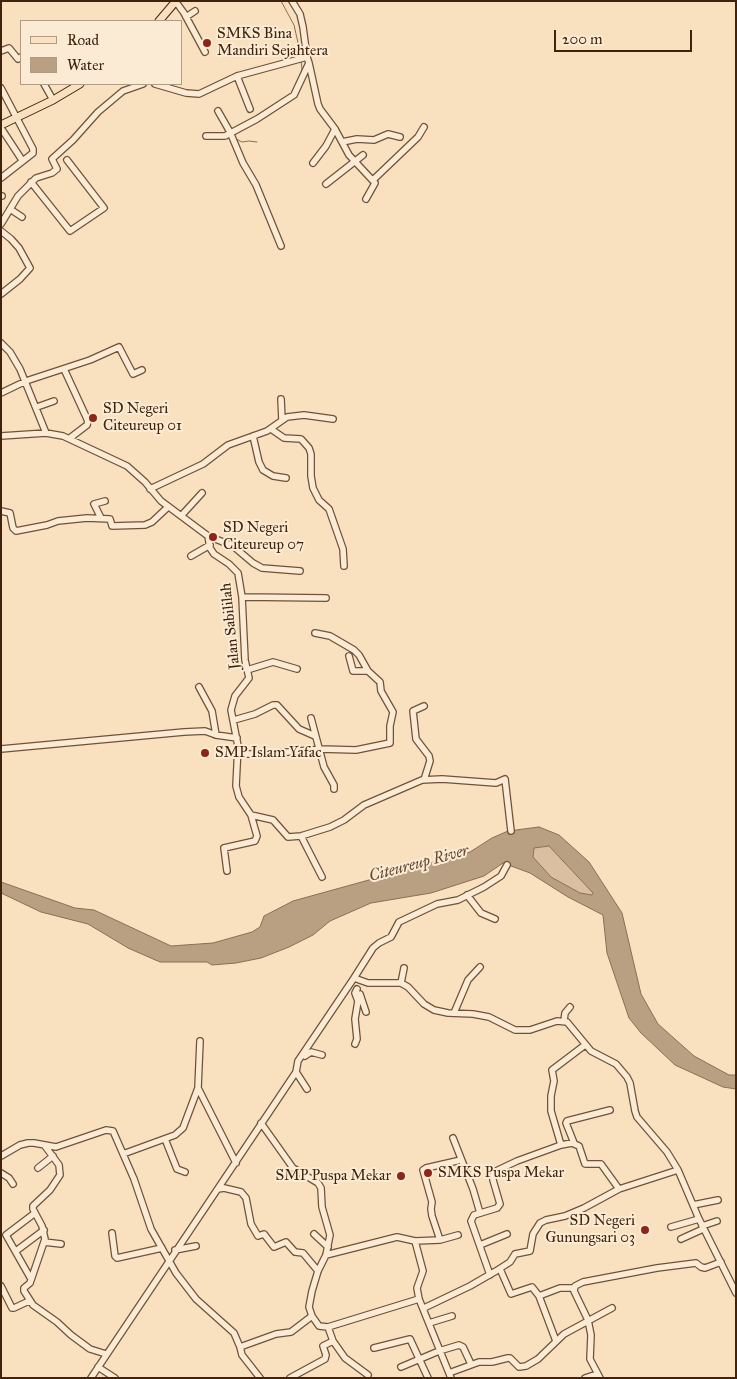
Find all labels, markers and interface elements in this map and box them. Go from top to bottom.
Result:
legend [20,20,182,85]
scale bar [557,20,694,52]
place label: SMKS Bina Mandiri Sejahtera [217,25,328,60]
text: 200 m [562,30,603,48]
text: Road [67,31,99,49]
marker: SMKS Bina Mandiri Sejahtera [201,37,213,49]
text: Water [67,56,104,74]
place label: SD Negeri Citeureup 01 [103,400,182,435]
marker: SD Negeri Citeureup 01 [87,412,99,424]
place label: SD Negeri Citeureup 07 [223,519,304,554]
marker: SD Negeri Citeureup 07 [207,531,219,543]
street label: Jalan Sabililah [218,582,244,670]
place label: SMP Islam Yafac [215,744,322,762]
marker: SMP Islam Yafac [199,747,211,759]
water label: Citeureup River [367,841,471,887]
place label: SMKS Puspa Mekar [438,1164,564,1182]
place label: SMP Puspa Mekar [276,1167,391,1185]
marker: SMKS Puspa Mekar [422,1167,434,1179]
marker: SMP Puspa Mekar [395,1170,407,1182]
place label: SD Negeri Gunungsari 03 [545,1212,635,1247]
marker: SD Negeri Gunungsari 03 [639,1224,651,1236]

